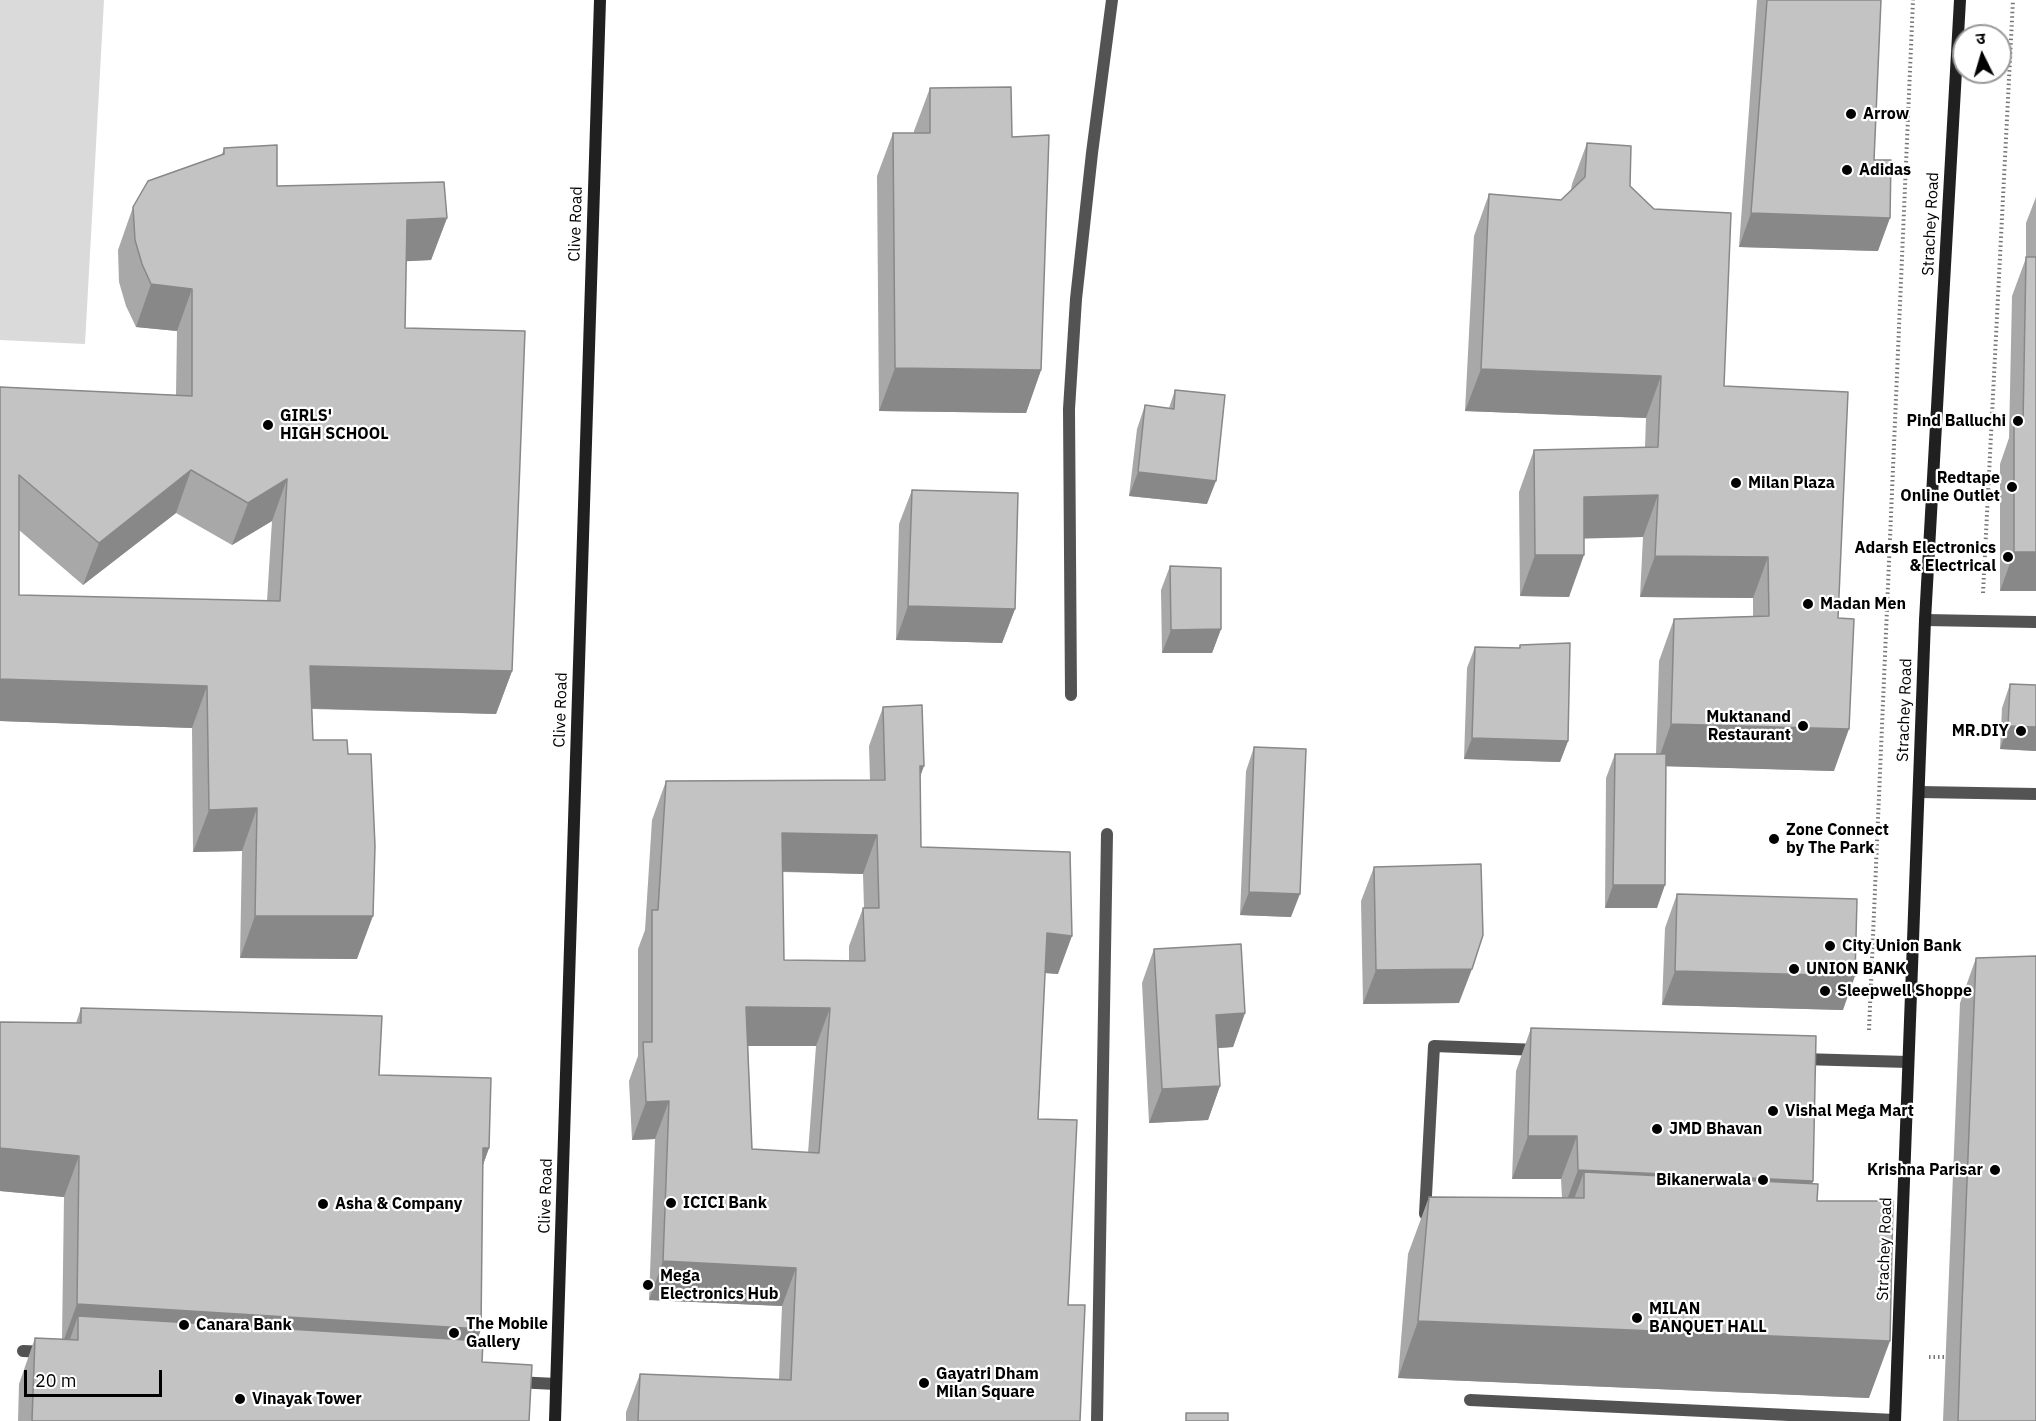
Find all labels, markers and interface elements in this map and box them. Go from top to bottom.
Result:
north arrow [1952,24,2012,84]
text: उ [1975,28,1986,48]
place label: Arrow [1863,104,1909,124]
marker: Arrow [1844,107,1858,121]
place label: Adidas [1859,160,1911,180]
marker: Adidas [1840,163,1854,177]
street label: Strachey Road [1919,172,1943,276]
street label: Clive Road [565,186,587,262]
place label: GIRLS' HIGH SCHOOL [280,406,389,444]
place label: Pind Balluchi [1907,411,2006,431]
marker: Pind Balluchi [2011,414,2025,428]
marker: GIRLS' HIGH SCHOOL [261,418,275,432]
place label: Redtape Online Outlet [1900,468,2000,506]
place label: Milan Plaza [1748,473,1835,493]
marker: Milan Plaza [1729,476,1743,490]
marker: Redtape Online Outlet [2005,480,2019,494]
place label: Adarsh Electronics & Electrical [1855,538,1996,576]
marker: Adarsh Electronics & Electrical [2001,550,2015,564]
place label: Madan Men [1820,594,1906,614]
marker: Madan Men [1801,597,1815,611]
street label: Strachey Road [1894,658,1916,762]
street label: Clive Road [550,672,572,748]
place label: Muktanand Restaurant [1706,707,1791,745]
marker: Muktanand Restaurant [1796,719,1810,733]
place label: MR.DIY [1952,721,2009,741]
marker: MR.DIY [2014,724,2028,738]
place label: Zone Connect by The Park [1786,820,1889,858]
marker: Zone Connect by The Park [1767,832,1781,846]
place label: City Union Bank [1842,936,1962,956]
marker: City Union Bank [1823,939,1837,953]
place label: UNION BANK [1806,959,1906,979]
marker: UNION BANK [1787,962,1801,976]
place label: Sleepwell Shoppe [1837,981,1972,1001]
marker: Sleepwell Shoppe [1818,984,1832,998]
place label: Vishal Mega Mart [1785,1101,1914,1121]
marker: Vishal Mega Mart [1766,1104,1780,1118]
place label: JMD Bhavan [1669,1119,1762,1139]
marker: JMD Bhavan [1650,1122,1664,1136]
street label: Clive Road [535,1158,557,1234]
place label: Krishna Parisar [1867,1160,1983,1180]
marker: Krishna Parisar [1988,1163,2002,1177]
place label: Bikanerwala [1656,1170,1751,1190]
marker: Bikanerwala [1756,1173,1770,1187]
place label: ICICI Bank [683,1193,767,1213]
place label: Asha & Company [335,1194,462,1214]
marker: ICICI Bank [664,1196,678,1210]
marker: Asha & Company [316,1197,330,1211]
street label: Strachey Road [1874,1197,1896,1301]
place label: Mega Electronics Hub [660,1266,778,1304]
marker: Mega Electronics Hub [641,1278,655,1292]
place label: MILAN BANQUET HALL [1649,1299,1767,1337]
marker: MILAN BANQUET HALL [1630,1311,1644,1325]
place label: The Mobile Gallery [466,1314,548,1352]
place label: Canara Bank [196,1315,292,1335]
marker: Canara Bank [177,1318,191,1332]
marker: The Mobile Gallery [447,1326,461,1340]
scale bar [27,1358,165,1396]
place label: Gayatri Dham Milan Square [936,1364,1039,1402]
text: 20 m [35,1369,77,1392]
marker: Gayatri Dham Milan Square [917,1376,931,1390]
place label: Vinayak Tower [252,1389,362,1409]
marker: Vinayak Tower [233,1392,247,1406]

